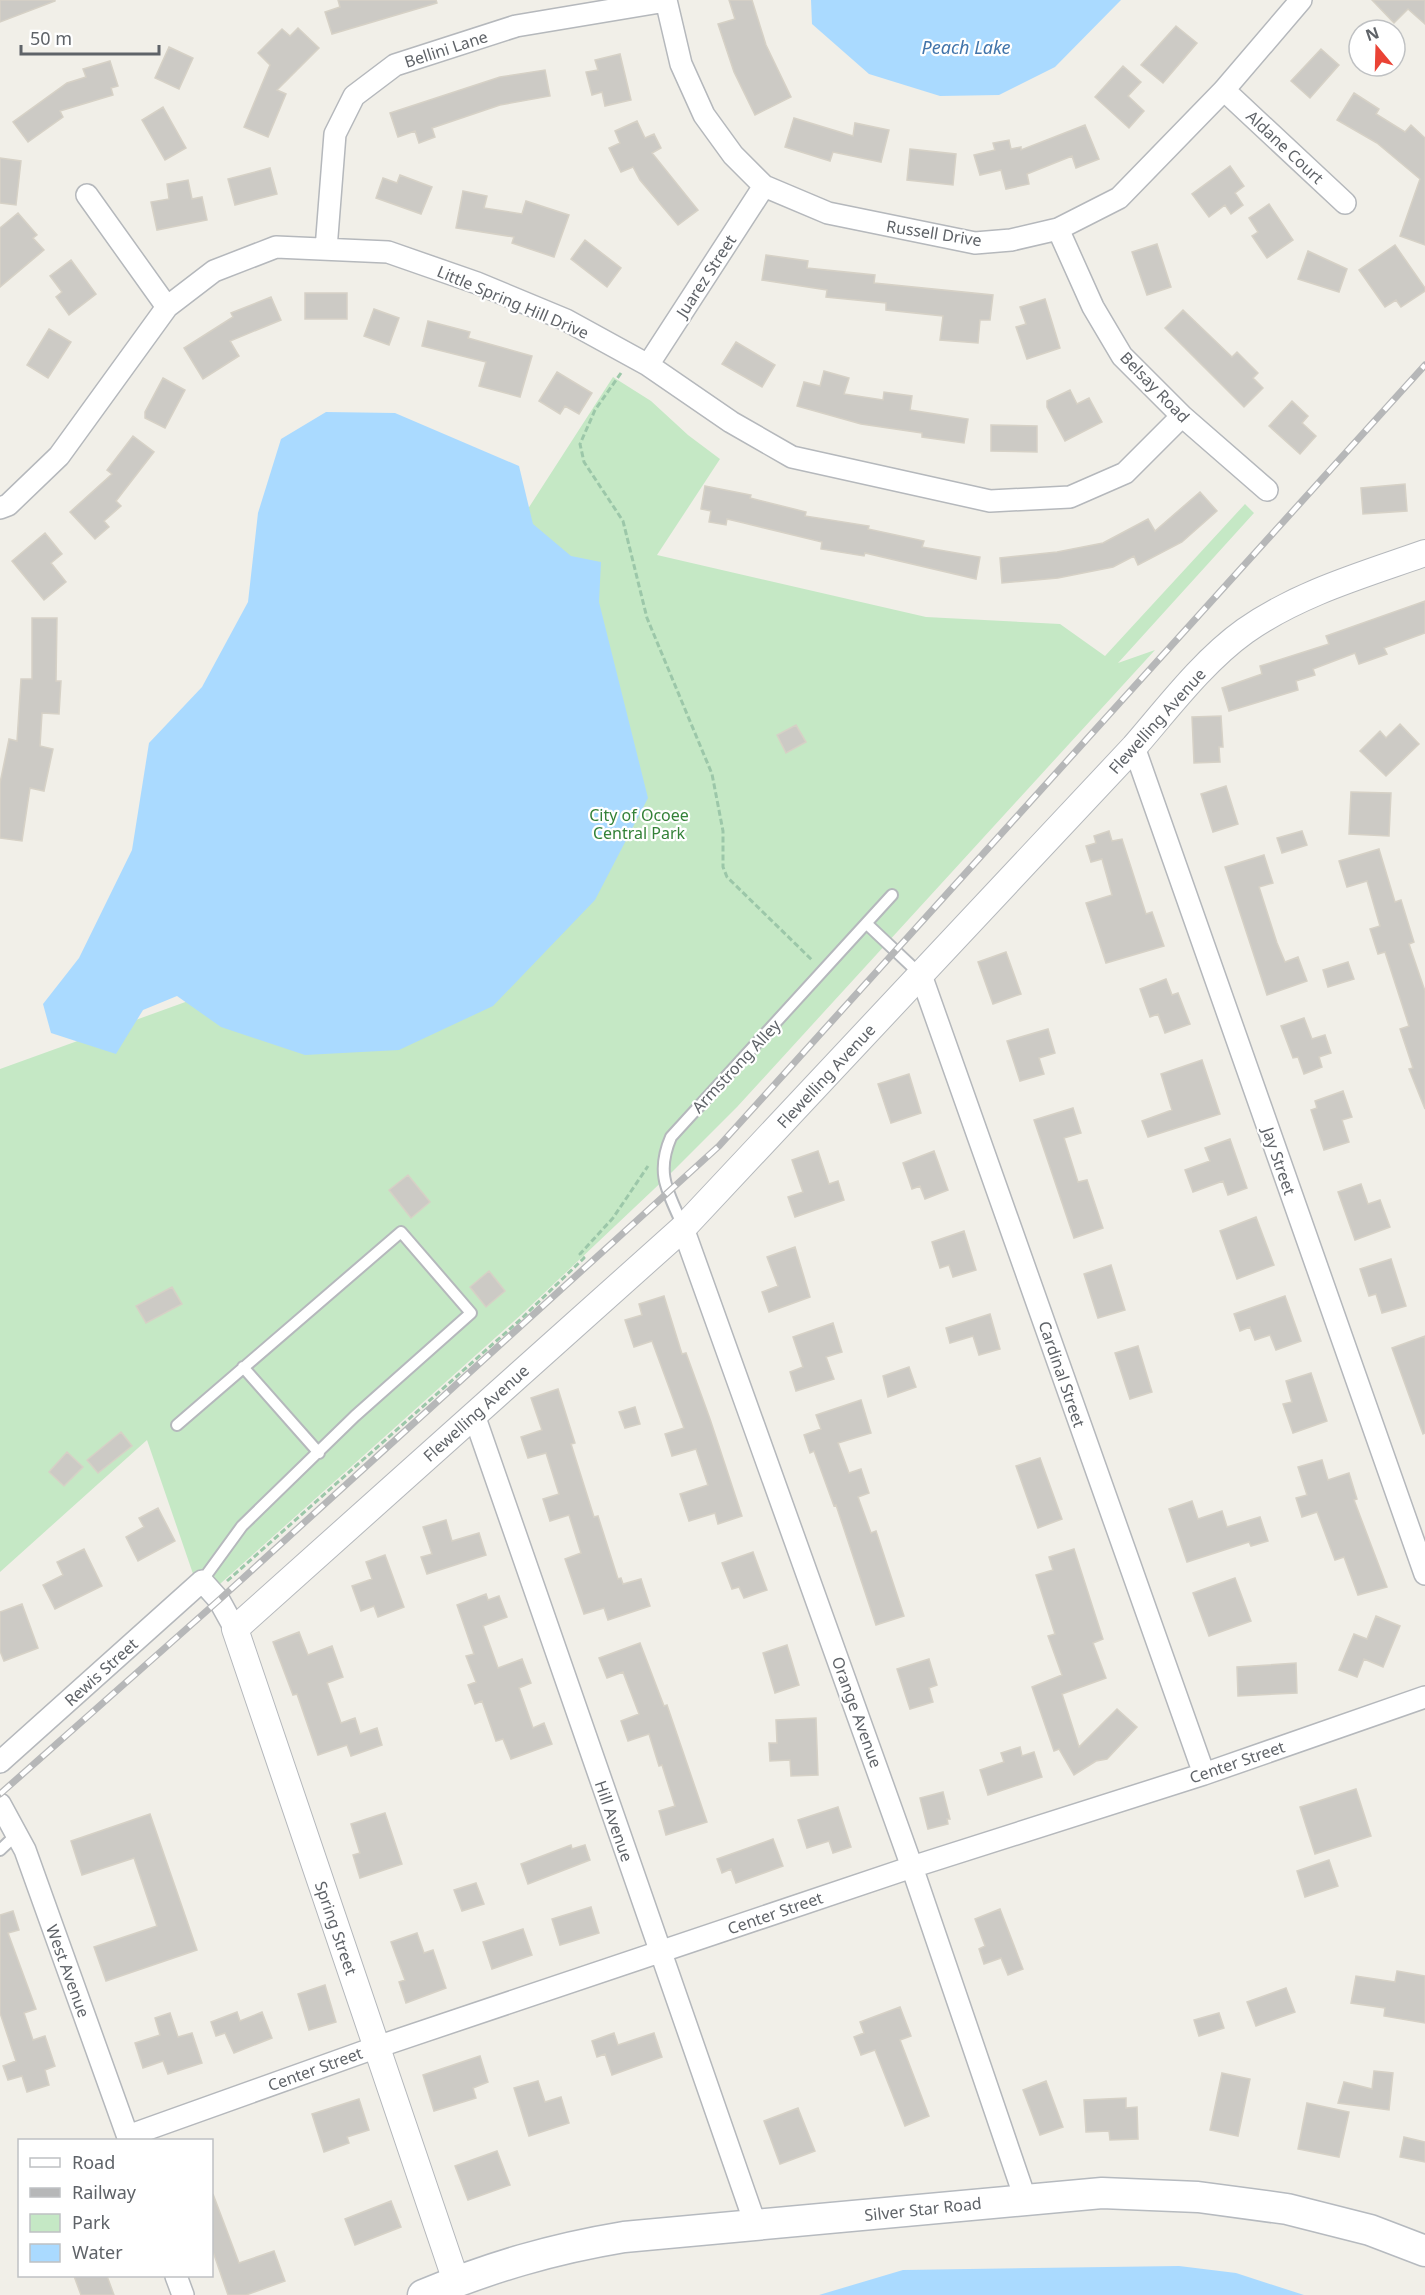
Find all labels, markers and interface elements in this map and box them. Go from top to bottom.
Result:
scale bar [21,18,159,56]
north arrow [1347,18,1407,78]
text: N [1362,21,1382,46]
street label: Bellini Lane [402,25,490,73]
text: 50 m [30,26,72,50]
water label: Peach Lake [921,35,1011,59]
street label: Aldane Court [1242,105,1329,189]
street label: Russell Drive [885,215,983,251]
street label: Juarez Street [670,230,741,323]
street label: Little Spring Hill Drive [434,260,592,344]
street label: Belsay Road [1115,347,1195,427]
street label: Flewelling Avenue [1104,663,1210,779]
park label: City of Ocoee Central Park [589,804,689,844]
street label: Armstrong Alley [687,1014,786,1118]
street label: Flewelling Avenue [772,1019,880,1133]
street label: Jay Street [1256,1122,1301,1198]
street label: Cardinal Street [1034,1318,1091,1430]
street label: Flewelling Avenue [418,1360,534,1466]
street label: Rewis Street [60,1633,143,1711]
street label: Orange Avenue [827,1653,887,1771]
street label: Center Street [1186,1735,1288,1789]
street label: Hill Avenue [590,1777,638,1865]
street label: Spring Street [310,1878,362,1978]
street label: Center Street [724,1886,826,1940]
street label: West Avenue [41,1921,95,2021]
street label: Center Street [265,2042,366,2096]
legend [18,2139,213,2277]
text: Road [72,2150,115,2174]
text: Railway [72,2180,137,2204]
street label: Silver Star Road [863,2192,983,2226]
text: Park [72,2210,110,2234]
text: Water [72,2240,123,2264]

